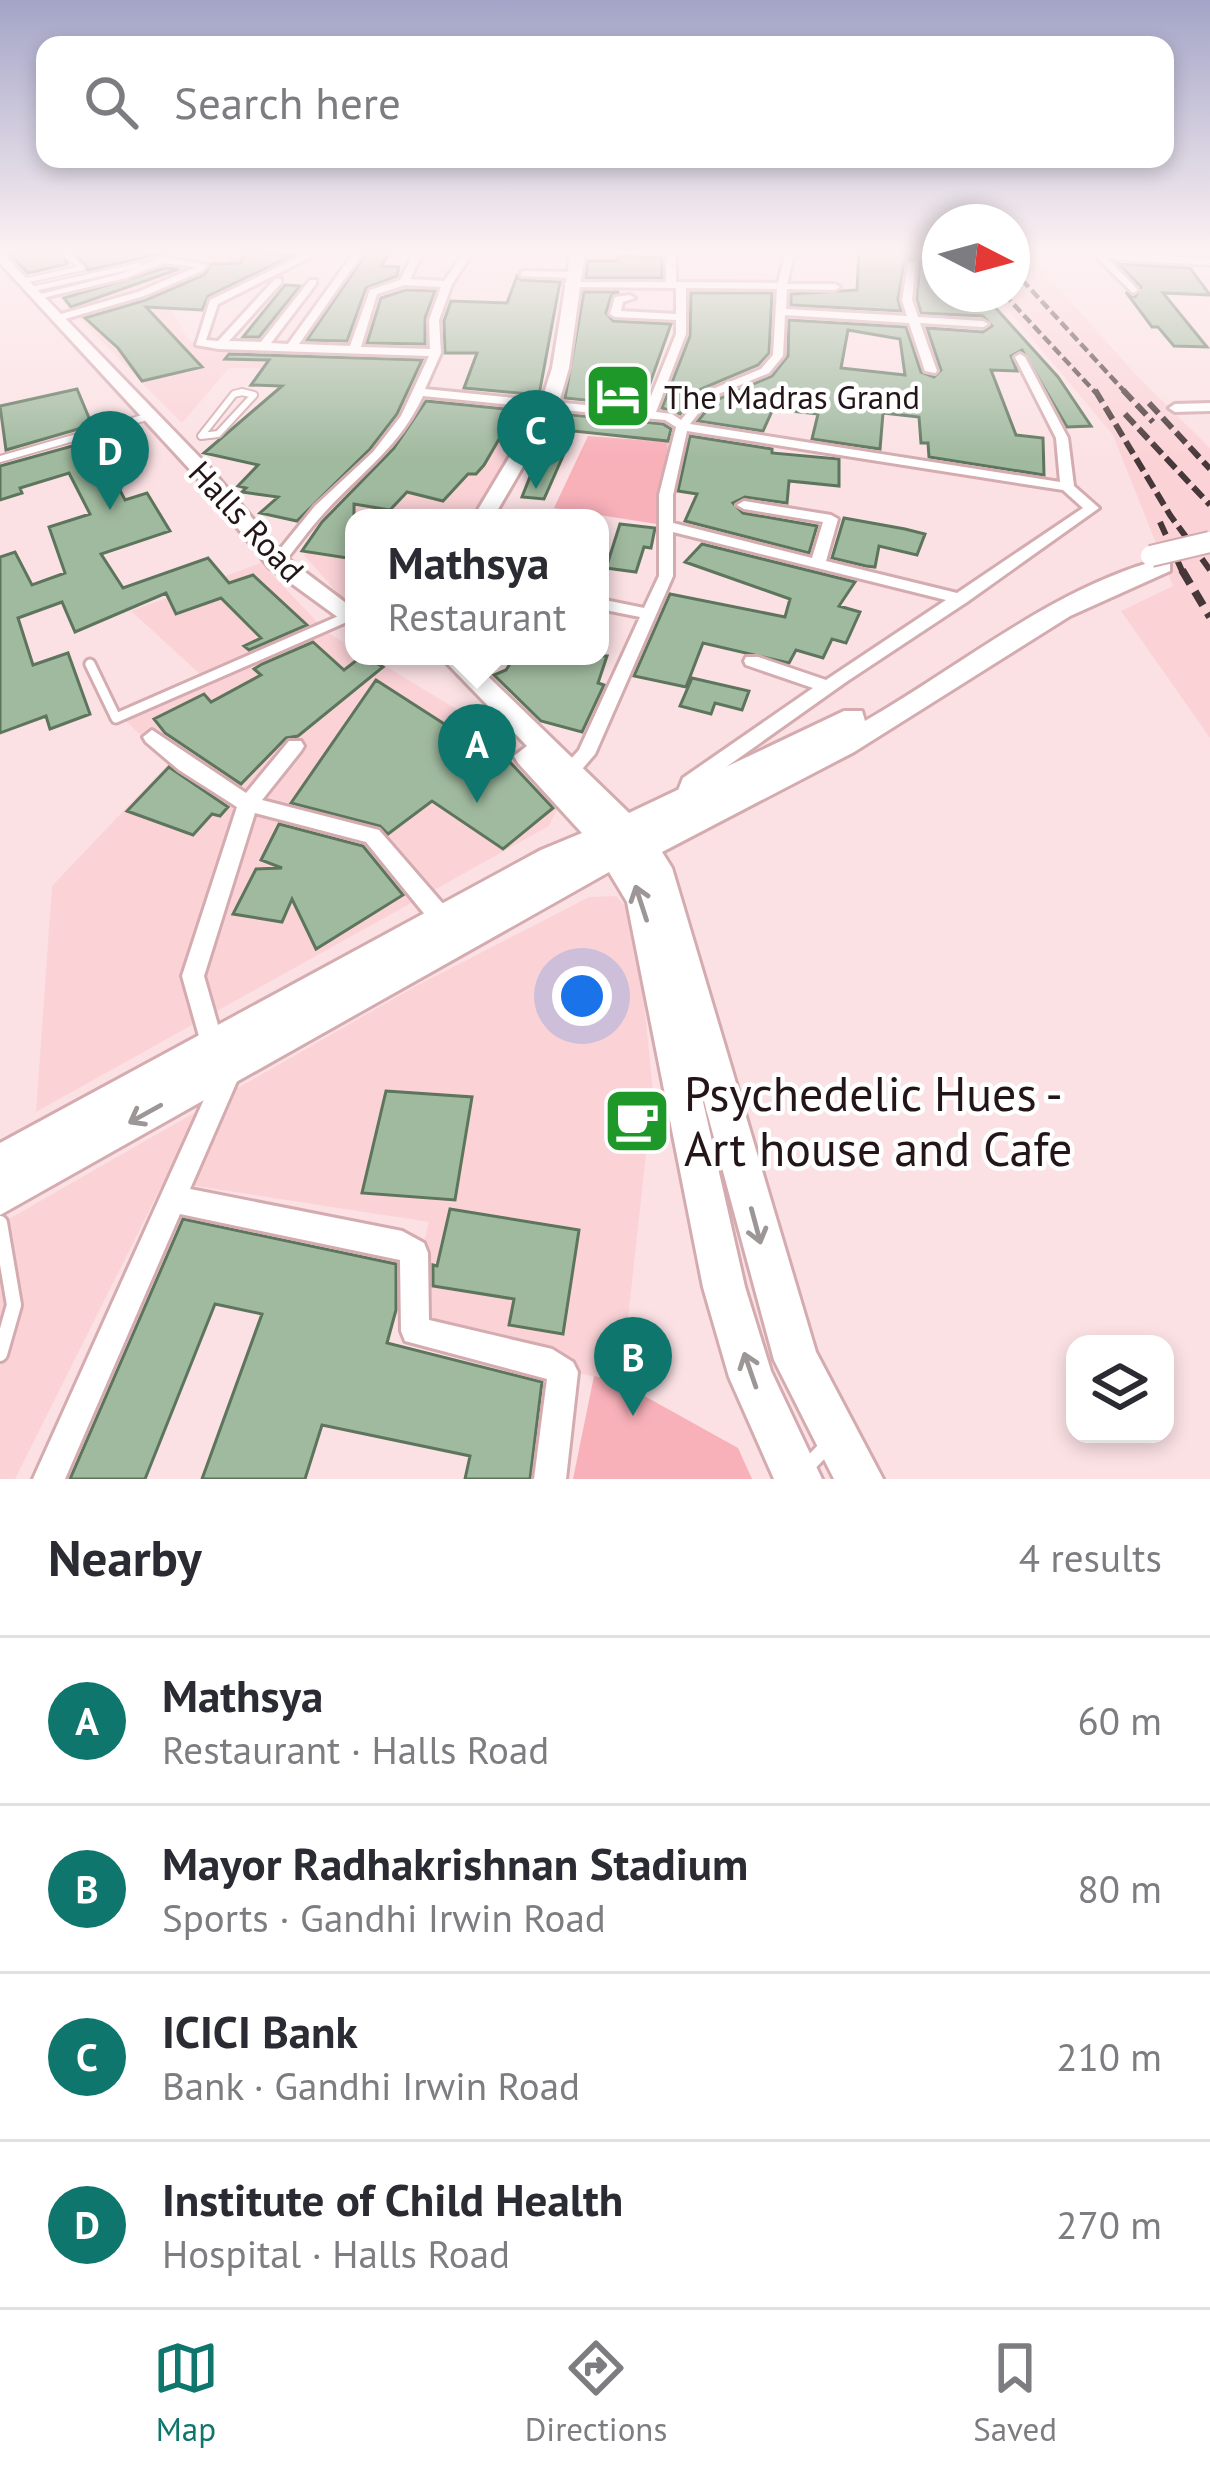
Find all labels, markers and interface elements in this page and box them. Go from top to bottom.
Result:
search box [36,36,1174,168]
icon: search [78,69,144,135]
text: Search here [174,73,401,131]
north arrow [922,204,1030,312]
hotel icon: The Madras Grand [583,361,653,431]
place label: The Madras Grand [664,375,920,418]
pin: C [497,390,575,489]
pin: D [71,411,149,510]
street label: Halls Road [180,451,314,591]
popup [345,509,609,665]
text: Mathsya [388,533,549,591]
text: Restaurant [388,591,566,642]
pin: A [438,704,516,803]
one-way arrow [629,885,651,923]
your location [552,966,612,1026]
place label: Psychedelic Hues - Art house and Cafe [684,1062,1072,1179]
cafe icon: Psychedelic Hues - Art house and Cafe [602,1086,672,1156]
one-way arrow [128,1103,163,1126]
one-way arrow [747,1207,769,1245]
pin: B [594,1317,672,1416]
map controls [1066,1335,1174,1443]
button: layers [1066,1335,1174,1443]
one-way arrow [738,1352,759,1389]
text: Nearby [48,1524,202,1590]
text: 4 results [1019,1532,1162,1583]
text: Mathsya [162,1666,323,1724]
text: A [75,1695,99,1746]
text: 60 m [1077,1695,1162,1746]
text: Restaurant · Halls Road [162,1724,549,1775]
text: Mayor Radhakrishnan Stadium [162,1834,748,1892]
text: B [75,1863,99,1914]
text: 80 m [1077,1863,1162,1914]
text: Sports · Gandhi Irwin Road [162,1892,606,1943]
text: ICICI Bank [162,2002,358,2060]
text: C [76,2031,98,2082]
text: 210 m [1056,2031,1162,2082]
text: Bank · Gandhi Irwin Road [162,2060,580,2111]
text: Institute of Child Health [162,2170,623,2228]
text: D [74,2199,100,2250]
text: 270 m [1056,2199,1162,2250]
text: Hospital · Halls Road [162,2228,510,2279]
tab: Map [153,2335,219,2450]
tab: Directions [525,2335,667,2450]
tab: Saved [973,2335,1057,2450]

